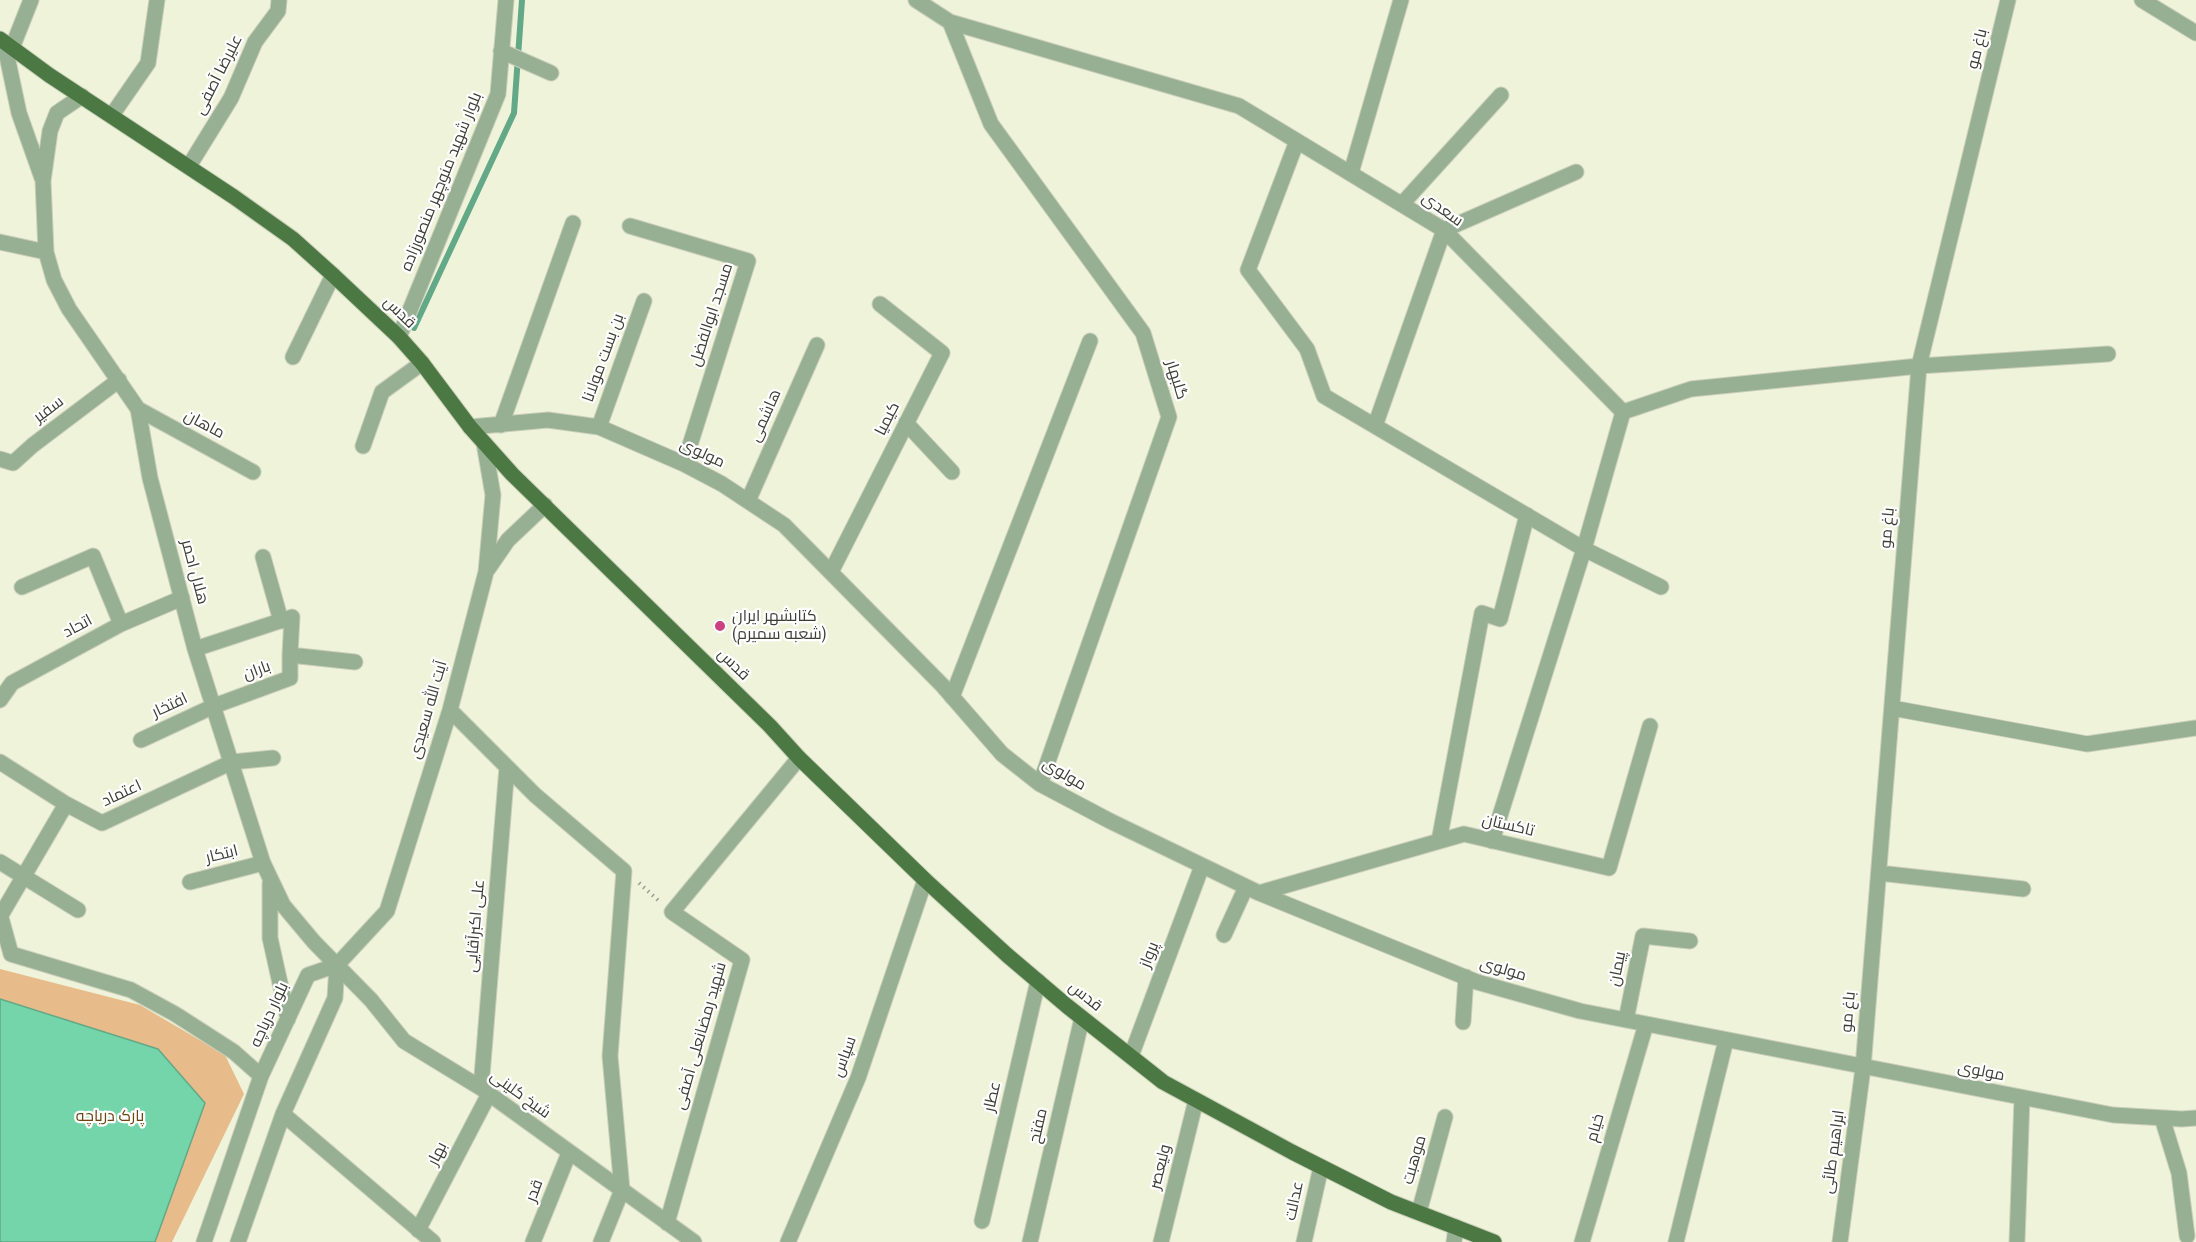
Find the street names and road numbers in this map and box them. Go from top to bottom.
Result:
street label: باغ مو [1964,27,1992,71]
street label: علیرضا آصفی [191,32,247,118]
street label: بلوار شهید منوچهر منصورزاده [397,90,487,274]
street label: سعدی [1418,189,1466,231]
street label: مسجد ابوالفضل [686,261,738,369]
street label: قدس [379,293,419,333]
street label: بن بست مولانا [579,311,629,405]
street label: گلبهار [1161,358,1191,402]
street label: هاشمی [746,387,786,445]
street label: سفیر [30,392,68,428]
street label: کیمیا [872,399,904,439]
street label: ماهان [180,406,228,444]
street label: مولوی [676,435,728,473]
street label: باغ مو [1877,507,1899,549]
street label: هلال احمر [176,537,212,607]
street label: اتحاد [60,611,96,643]
street label: قدس [713,645,753,685]
street label: باران [240,657,274,685]
street label: آیت الله سعیدی [406,659,452,761]
street label: افتخار [149,689,191,723]
street label: مولوی [1039,755,1089,795]
street label: اعتماد [99,776,145,812]
street label: تاکستان [1480,811,1536,841]
street label: ابتکار [204,842,240,868]
street label: علی اکبرآقایی [462,879,490,973]
street label: پرواز [1136,939,1164,971]
street label: پیمان [1605,950,1631,988]
street label: مولوی [1477,954,1529,986]
street label: شهید رمضانعلی آصفی [671,960,731,1112]
street label: قدس [1064,978,1106,1016]
street label: بلوار دریاچه [247,979,293,1051]
street label: باغ مو [1838,991,1860,1033]
street label: سپاس [829,1034,861,1080]
street label: مولوی [1956,1058,2006,1086]
street label: شیخ کلینی [486,1067,554,1123]
street label: عطار [980,1080,1006,1114]
street label: مفتح [1026,1107,1052,1145]
street label: ابراهیم طائی [1819,1109,1849,1195]
street label: خیام [1583,1112,1609,1144]
street label: موهبت [1399,1133,1431,1187]
street label: بهار [424,1139,452,1169]
street label: ولیعصر [1146,1142,1176,1192]
street label: قدر [522,1177,548,1205]
street label: عدالت [1281,1180,1309,1222]

